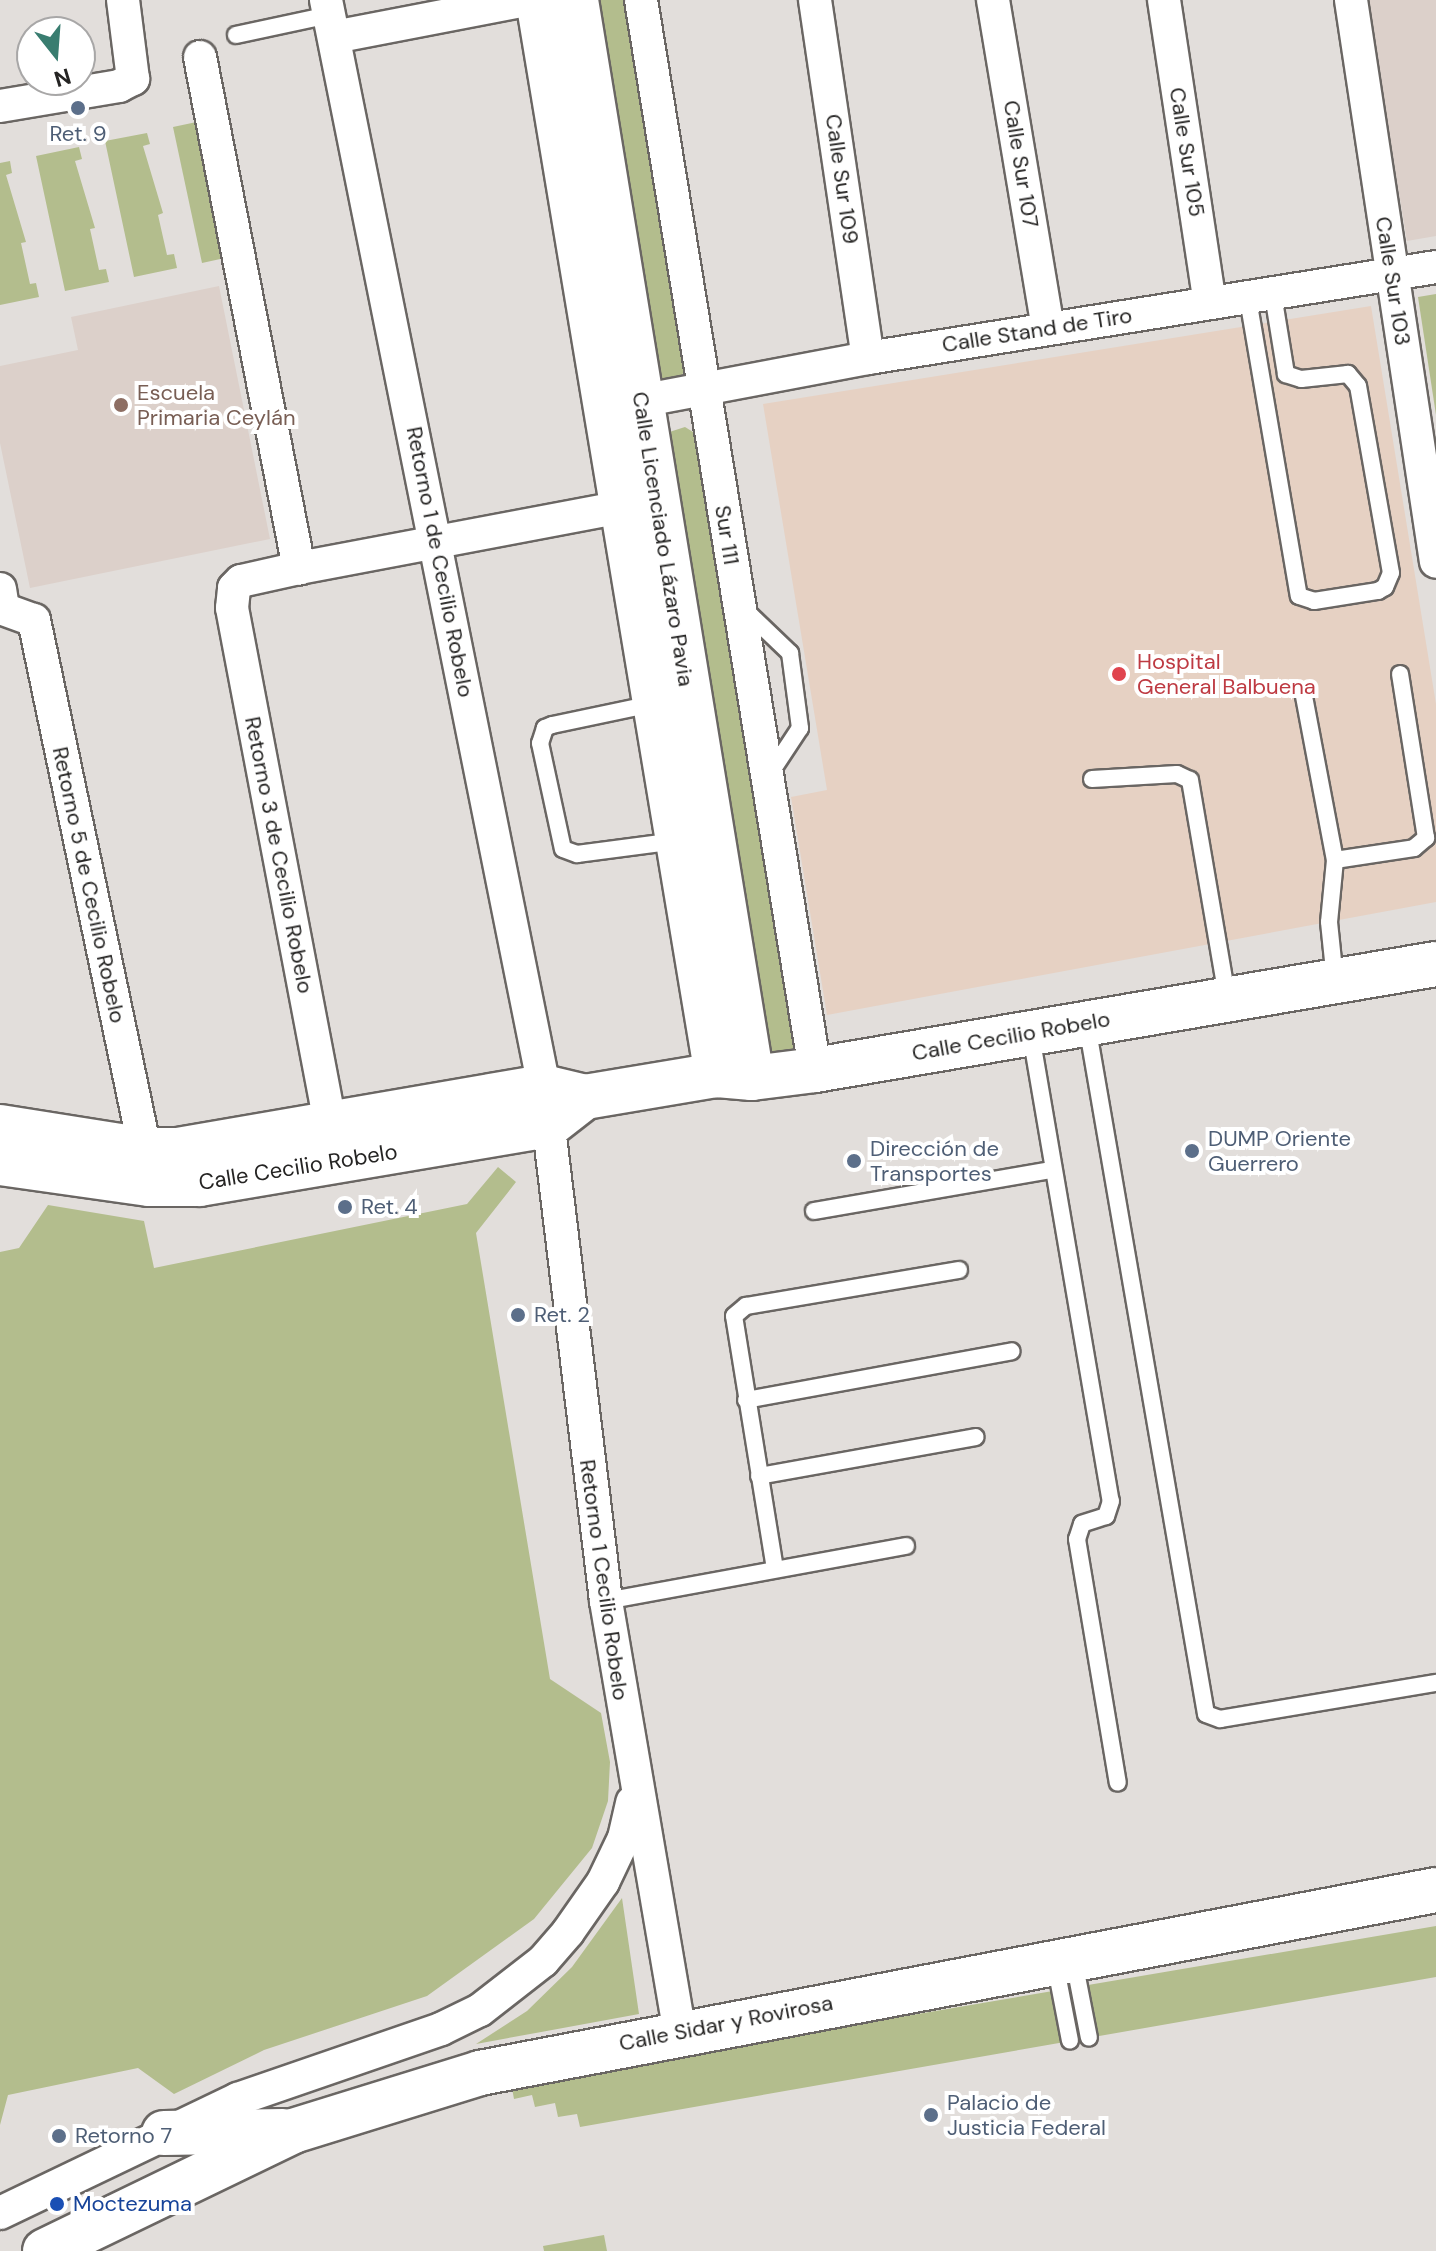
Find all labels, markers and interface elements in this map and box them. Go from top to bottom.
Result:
north arrow [16,16,96,96]
text: N [51,61,74,94]
street label: Calle Sur 105 [1164,85,1210,219]
street label: Calle Sur 107 [998,98,1044,230]
marker: Ret. 9 [69,99,87,117]
street label: Calle Sur 109 [820,112,864,246]
place label: Ret. 9 [49,121,107,147]
street label: Calle Sur 103 [1370,215,1416,347]
street label: Calle Stand de Tiro [940,302,1134,358]
place label: Escuela Primaria Ceylán [137,379,296,430]
street label: Calle Licenciado Lázaro Pavia [627,390,699,688]
marker: Escuela Primaria Ceylán [112,396,130,414]
street label: Retorno 1 de Cecilio Robelo [401,424,479,700]
street label: Sur 111 [709,503,745,567]
place label: Hospital General Balbuena [1137,648,1316,700]
marker: Hospital General Balbuena [1108,663,1130,685]
street label: Retorno 3 de Cecilio Robelo [239,714,319,996]
street label: Retorno 5 de Cecilio Robelo [47,744,131,1026]
street label: Calle Cecilio Robelo [910,1006,1112,1066]
place label: DUMP Oriente Guerrero [1208,1125,1351,1176]
place label: Dirección de Transportes [870,1135,999,1186]
street label: Calle Cecilio Robelo [197,1138,399,1196]
marker: DUMP Oriente Guerrero [1183,1142,1201,1160]
marker: Dirección de Transportes [845,1152,863,1170]
place label: Ret. 4 [361,1194,418,1220]
marker: Ret. 4 [336,1198,354,1216]
place label: Ret. 2 [534,1302,590,1328]
marker: Ret. 2 [509,1306,527,1324]
street label: Retorno 1 Cecilio Robelo [574,1458,634,1702]
street label: Calle Sidar y Rovirosa [617,1989,835,2057]
place label: Palacio de Justicia Federal [947,2089,1106,2140]
marker: Palacio de Justicia Federal [922,2106,940,2124]
place label: Retorno 7 [75,2123,172,2149]
marker: Retorno 7 [50,2127,68,2145]
place label: Moctezuma [73,2191,192,2217]
marker: Moctezuma [48,2195,66,2213]

